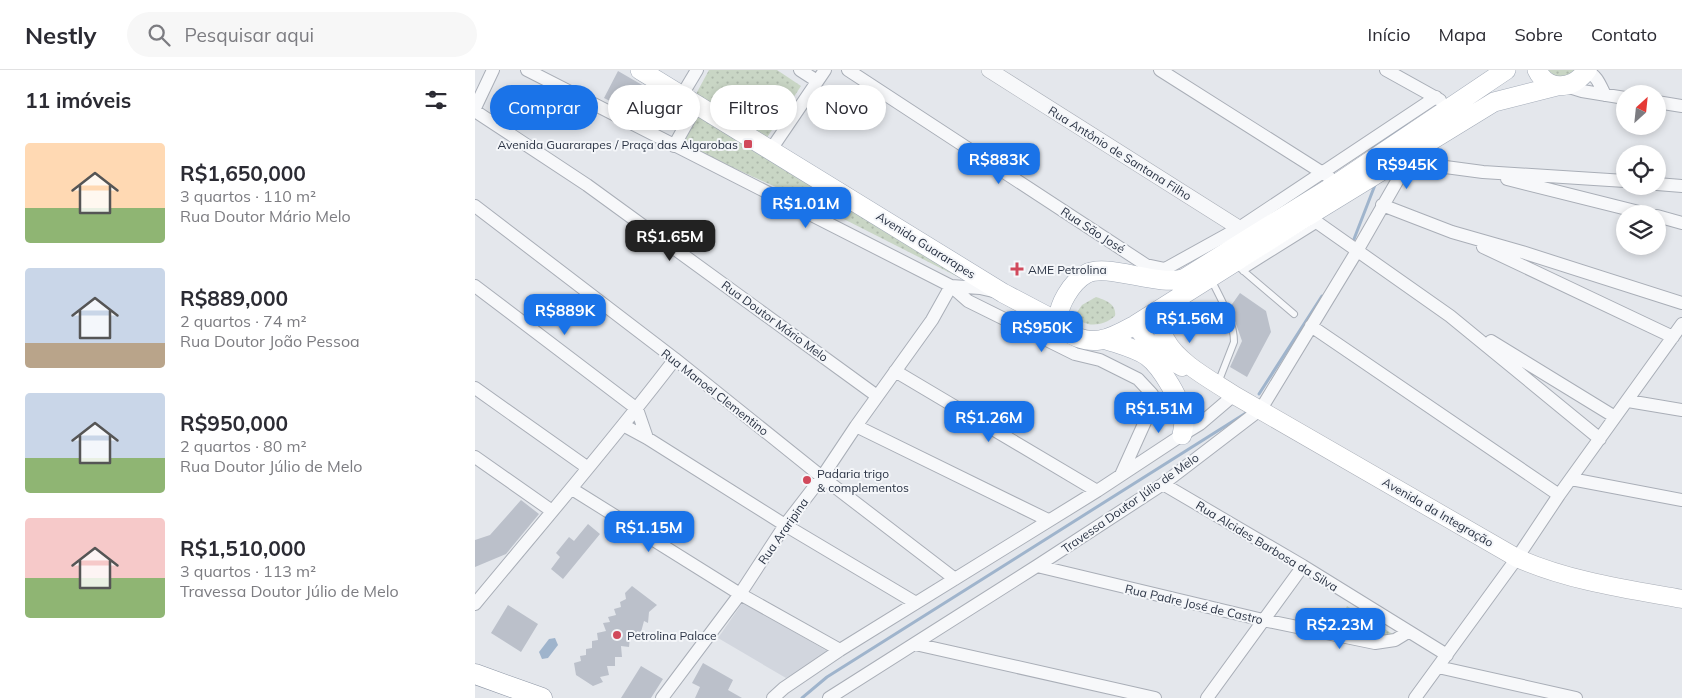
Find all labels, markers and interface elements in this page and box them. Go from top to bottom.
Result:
search box [127,12,477,57]
text: Nestly [25,20,97,50]
icon: search [145,21,173,49]
text: Pesquisar aqui [185,23,314,47]
text: Início [1368,23,1411,46]
text: Mapa [1439,23,1486,46]
text: Sobre [1514,23,1563,46]
text: Contato [1591,23,1657,46]
chip: Comprar [490,85,598,130]
chip: Alugar [608,85,700,130]
chip: Filtros [710,85,797,130]
chip: Novo [807,85,886,130]
north arrow [1616,85,1666,135]
map controls [1616,85,1666,255]
icon: filters [422,86,450,114]
text: 11 imóveis [25,87,131,113]
street label: Rua Antônio de Santana Filho [1046,103,1194,203]
place label: Avenida Guararapes / Praça das Algarobas [498,137,738,152]
marker: Avenida Guararapes / Praça das Algarobas [742,138,754,150]
pin: R$883K [958,142,1040,185]
button: locate [1616,145,1666,195]
pin: R$945K [1366,148,1448,190]
text: R$883K [969,149,1029,169]
text: R$945K [1377,154,1437,174]
text: R$1,650,000 [180,160,306,186]
icon: home [65,163,125,223]
text: 3 quartos · 110 m² [180,186,316,206]
pin: R$1.01M [760,186,852,229]
text: R$1.01M [772,193,840,213]
street label: Rua São José [1058,204,1128,256]
button: layers [1616,205,1666,255]
text: Rua Doutor Mário Melo [180,206,351,226]
street label: Avenida Guararapes [874,208,978,282]
pin: R$1.65M [624,220,716,262]
text: R$1.65M [636,226,704,246]
marker: AME Petrolina [1010,262,1024,276]
place label: AME Petrolina [1028,262,1107,277]
street label: Rua Doutor Mário Melo [719,277,831,365]
text: R$889,000 [180,285,288,311]
icon: home [65,288,125,348]
pin: R$889K [524,294,606,336]
text: R$889K [535,300,595,320]
pin: R$1.56M [1144,302,1236,344]
text: R$1.56M [1156,308,1224,328]
pin: R$950K [1001,310,1083,353]
text: 2 quartos · 74 m² [180,311,307,331]
text: R$950K [1012,317,1072,337]
text: Rua Doutor João Pessoa [180,331,360,351]
street label: Rua Manoel Clementino [658,345,772,439]
pin: R$1.51M [1113,392,1205,434]
text: R$1.51M [1125,398,1193,418]
pin: R$1.26M [943,400,1035,443]
text: R$1.26M [955,407,1023,427]
text: R$950,000 [180,410,288,436]
icon: home [65,413,125,473]
text: 2 quartos · 80 m² [180,436,307,456]
street label: Travessa Doutor Júlio de Melo [1059,450,1202,556]
text: Rua Doutor Júlio de Melo [180,456,362,476]
place label: Padaria trigo & complementos [817,466,909,495]
marker: Padaria trigo & complementos [801,474,813,486]
street label: Avenida da Integração [1380,474,1496,550]
street label: Rua Araripina [755,495,811,567]
street label: Rua Alcides Barbosa da Silva [1193,498,1341,594]
pin: R$1.15M [603,510,695,553]
text: R$1.15M [615,517,683,537]
text: R$1,510,000 [180,535,306,561]
icon: home [65,538,125,598]
text: 3 quartos · 113 m² [180,561,316,581]
text: Travessa Doutor Júlio de Melo [180,581,399,601]
street label: Rua Padre José de Castro [1124,581,1265,627]
pin: R$2.23M [1294,608,1386,650]
text: R$2.23M [1306,614,1374,634]
place label: Petrolina Palace [627,628,717,643]
marker: Petrolina Palace [611,629,623,641]

